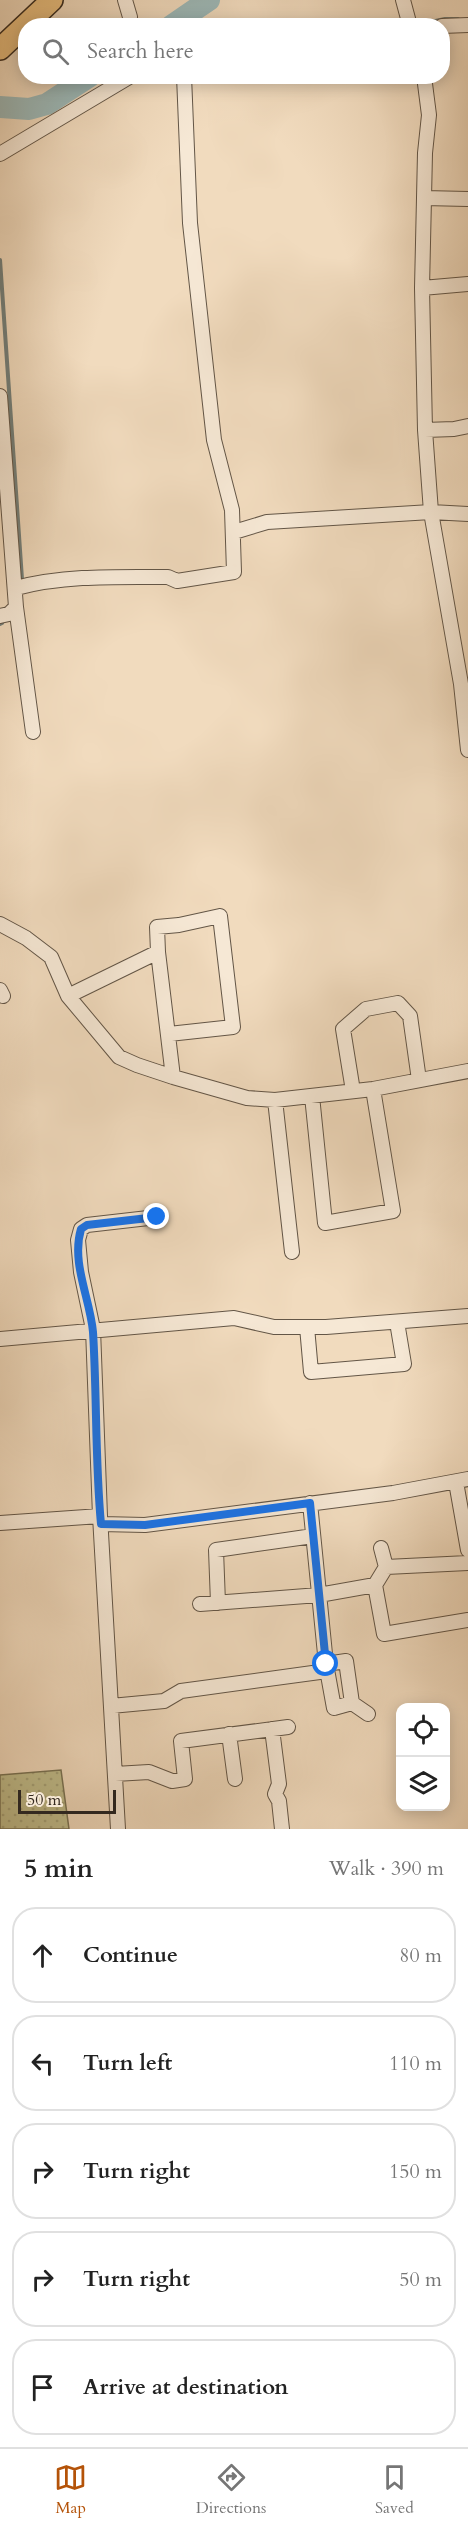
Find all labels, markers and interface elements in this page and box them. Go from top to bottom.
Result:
search box [18,18,450,84]
icon: search [39,35,72,68]
text: Search here [87,36,194,66]
route end [143,1203,169,1229]
route start [312,1650,338,1676]
map controls [396,1703,450,1811]
button: locate [396,1703,450,1757]
button: layers [396,1757,450,1811]
scale bar [18,1787,116,1814]
text: 50 m [27,1789,61,1811]
text: 5 min [24,1851,93,1886]
text: Walk · 390 m [329,1855,444,1882]
icon: ahead [26,1939,59,1972]
text: Continue [83,1940,178,1970]
text: 80 m [399,1942,442,1969]
icon: left [26,2047,59,2080]
text: Turn left [83,2048,172,2078]
text: 110 m [389,2050,442,2077]
icon: right [26,2155,59,2188]
text: Turn right [83,2156,190,2186]
text: 150 m [389,2158,442,2185]
icon: right [26,2263,59,2296]
text: Turn right [83,2264,190,2294]
text: 50 m [399,2266,442,2293]
icon: arrive [26,2371,59,2404]
text: Arrive at destination [83,2372,288,2402]
tab: Map [54,2461,87,2519]
tab: Directions [196,2461,266,2519]
tab: Saved [375,2461,414,2519]

